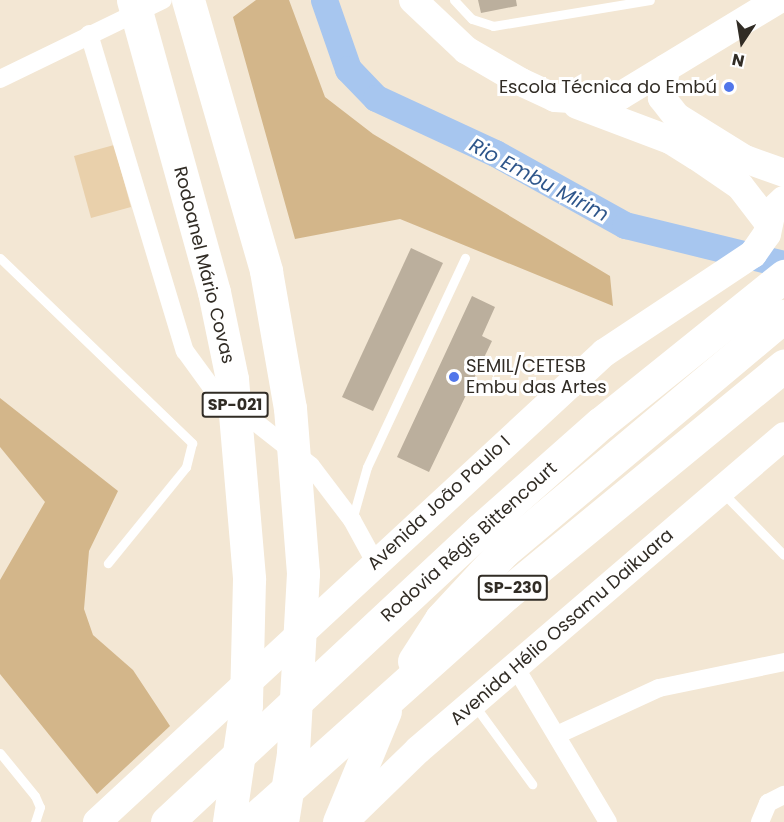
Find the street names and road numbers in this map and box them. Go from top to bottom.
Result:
street label: Rodoanel Mário Covas [169,164,239,366]
road number: SP-021 [200,392,270,418]
street label: Avenida João Paulo I [363,431,515,575]
street label: Rodovia Régis Bittencourt [377,457,561,627]
street label: Avenida Hélio Ossamu Daikuara [446,524,678,730]
road number: SP-230 [477,575,549,601]

